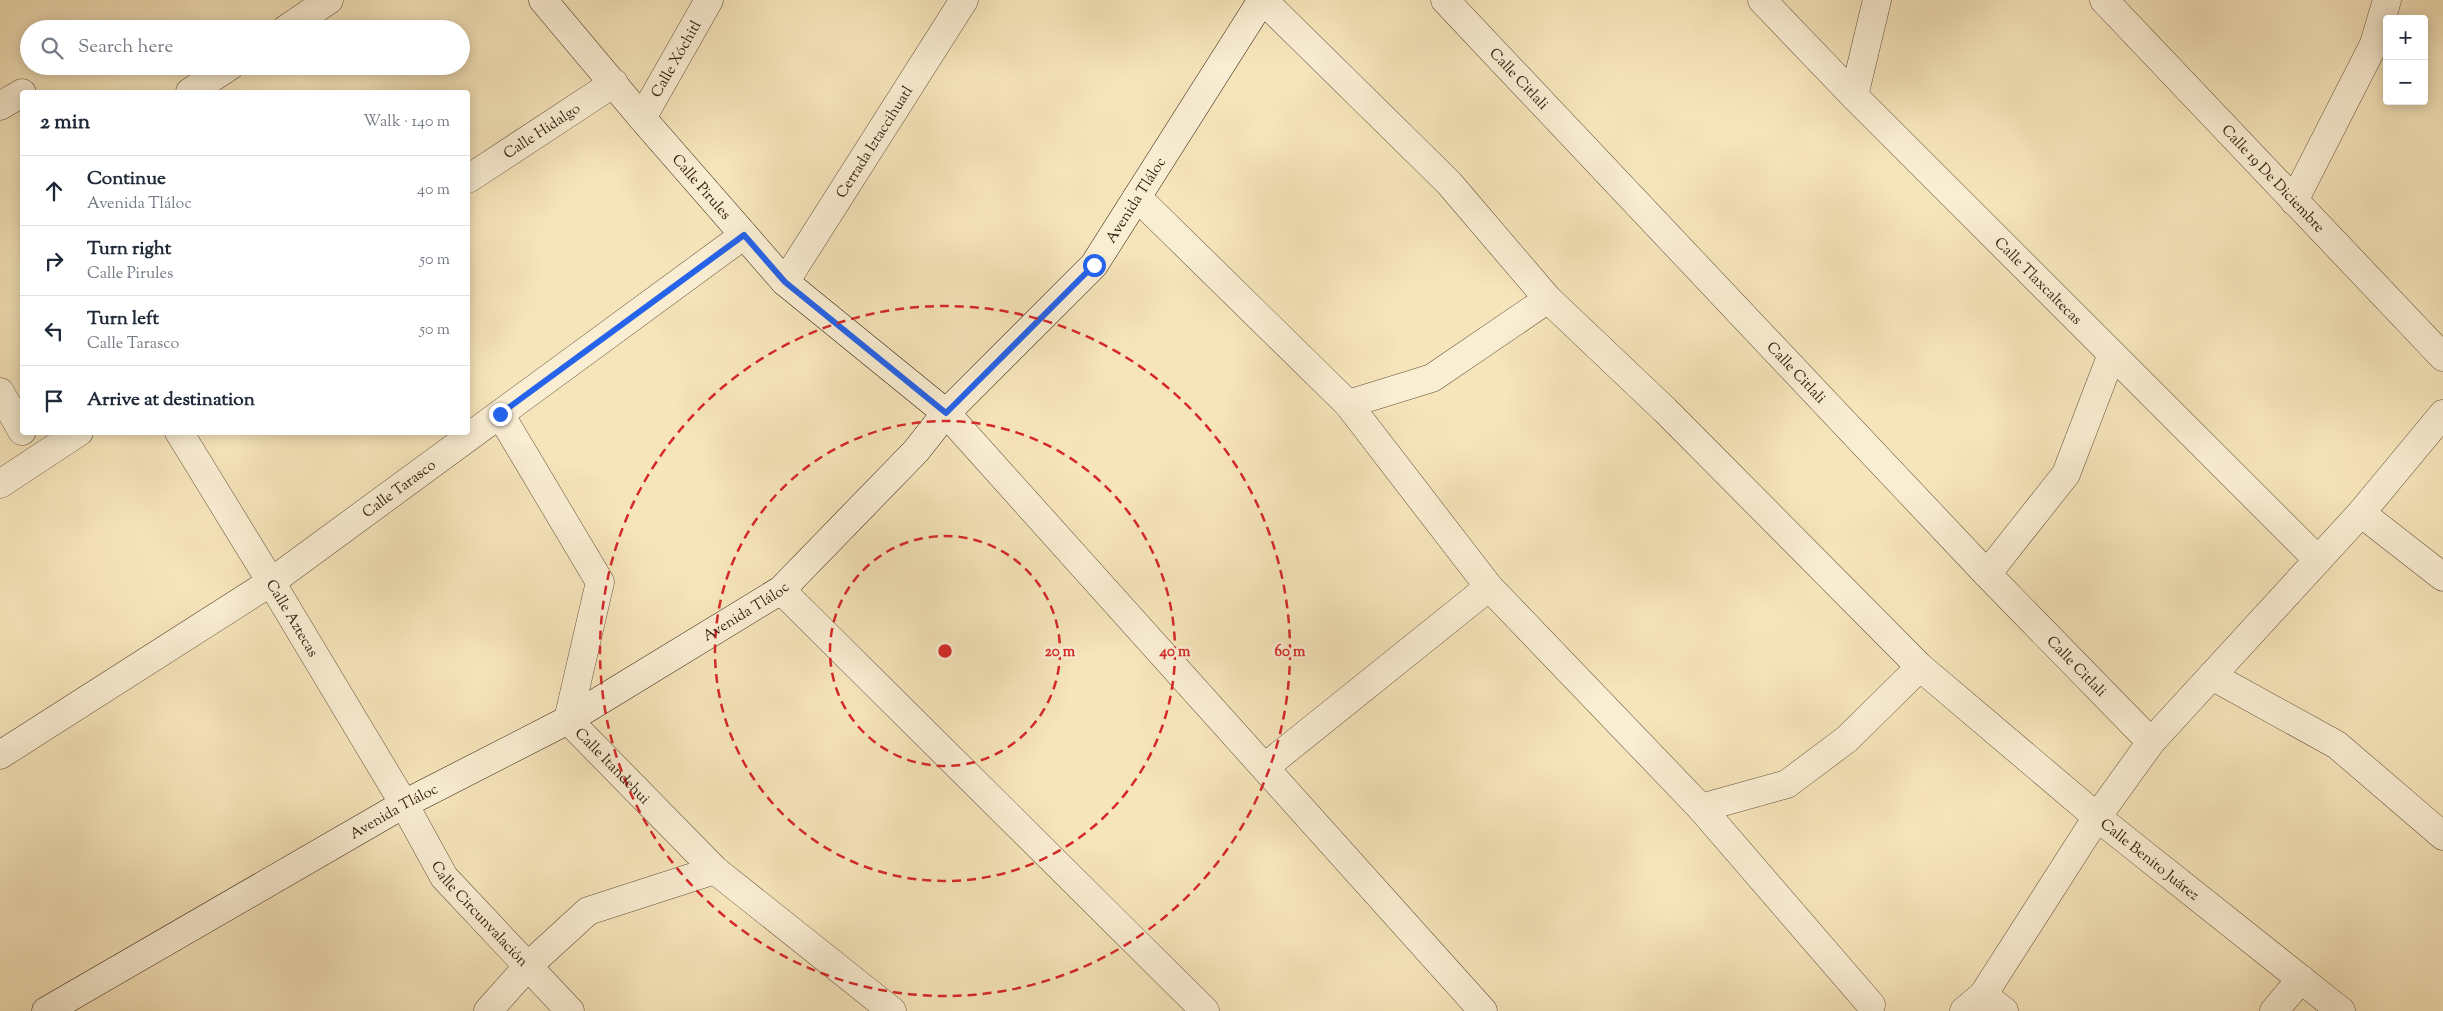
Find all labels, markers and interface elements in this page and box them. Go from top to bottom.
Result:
map controls [2383,15,2428,105]
button: + [2383,15,2428,60]
street label: Calle Xóchitl [647,17,707,102]
search box [20,20,470,75]
icon: search [38,34,66,62]
text: Search here [78,34,173,61]
street label: Calle Citlali [1484,44,1552,115]
button: − [2383,60,2428,105]
street label: Cerrada Iztaccihuatl [832,83,919,203]
street label: Calle Hidalgo [500,99,585,165]
text: 2 min [40,108,90,138]
text: Walk · 140 m [363,111,450,134]
street label: Calle 19 De Diciembre [2216,121,2329,238]
street label: Calle Pirules [666,150,735,225]
street label: Avenida Tláloc [1101,153,1172,248]
text: Continue [87,166,166,193]
icon: ahead [40,177,68,205]
text: 40 m [417,179,450,202]
text: Avenida Tláloc [87,193,192,216]
street label: Calle Tlaxcaltecas [1989,233,2086,330]
text: Turn right [87,236,171,263]
icon: right [40,247,68,275]
text: 50 m [419,249,450,272]
route start [1083,254,1106,277]
text: Calle Pirules [87,263,173,286]
text: Turn left [87,306,159,333]
icon: left [40,317,68,345]
text: 50 m [419,319,450,342]
text: Calle Tarasco [87,333,179,356]
street label: Calle Citlali [1761,338,1830,409]
icon: arrive [40,387,68,415]
text: Arrive at destination [87,387,255,414]
route end [489,403,512,426]
street label: Calle Tarasco [359,455,441,524]
street label: Calle Aztecas [260,576,323,662]
street label: Avenida Tláloc [699,578,795,647]
street label: Calle Citlali [2041,632,2110,702]
centre of rings [936,642,954,660]
text: 20 m [1045,642,1076,663]
text: 40 m [1159,642,1191,663]
text: 60 m [1275,642,1306,663]
street label: Calle Itandehui [569,724,654,810]
street label: Avenida Tláloc [346,779,442,845]
street label: Calle Benito Juárez [2095,814,2203,907]
street label: Calle Circunvalación [425,858,532,972]

